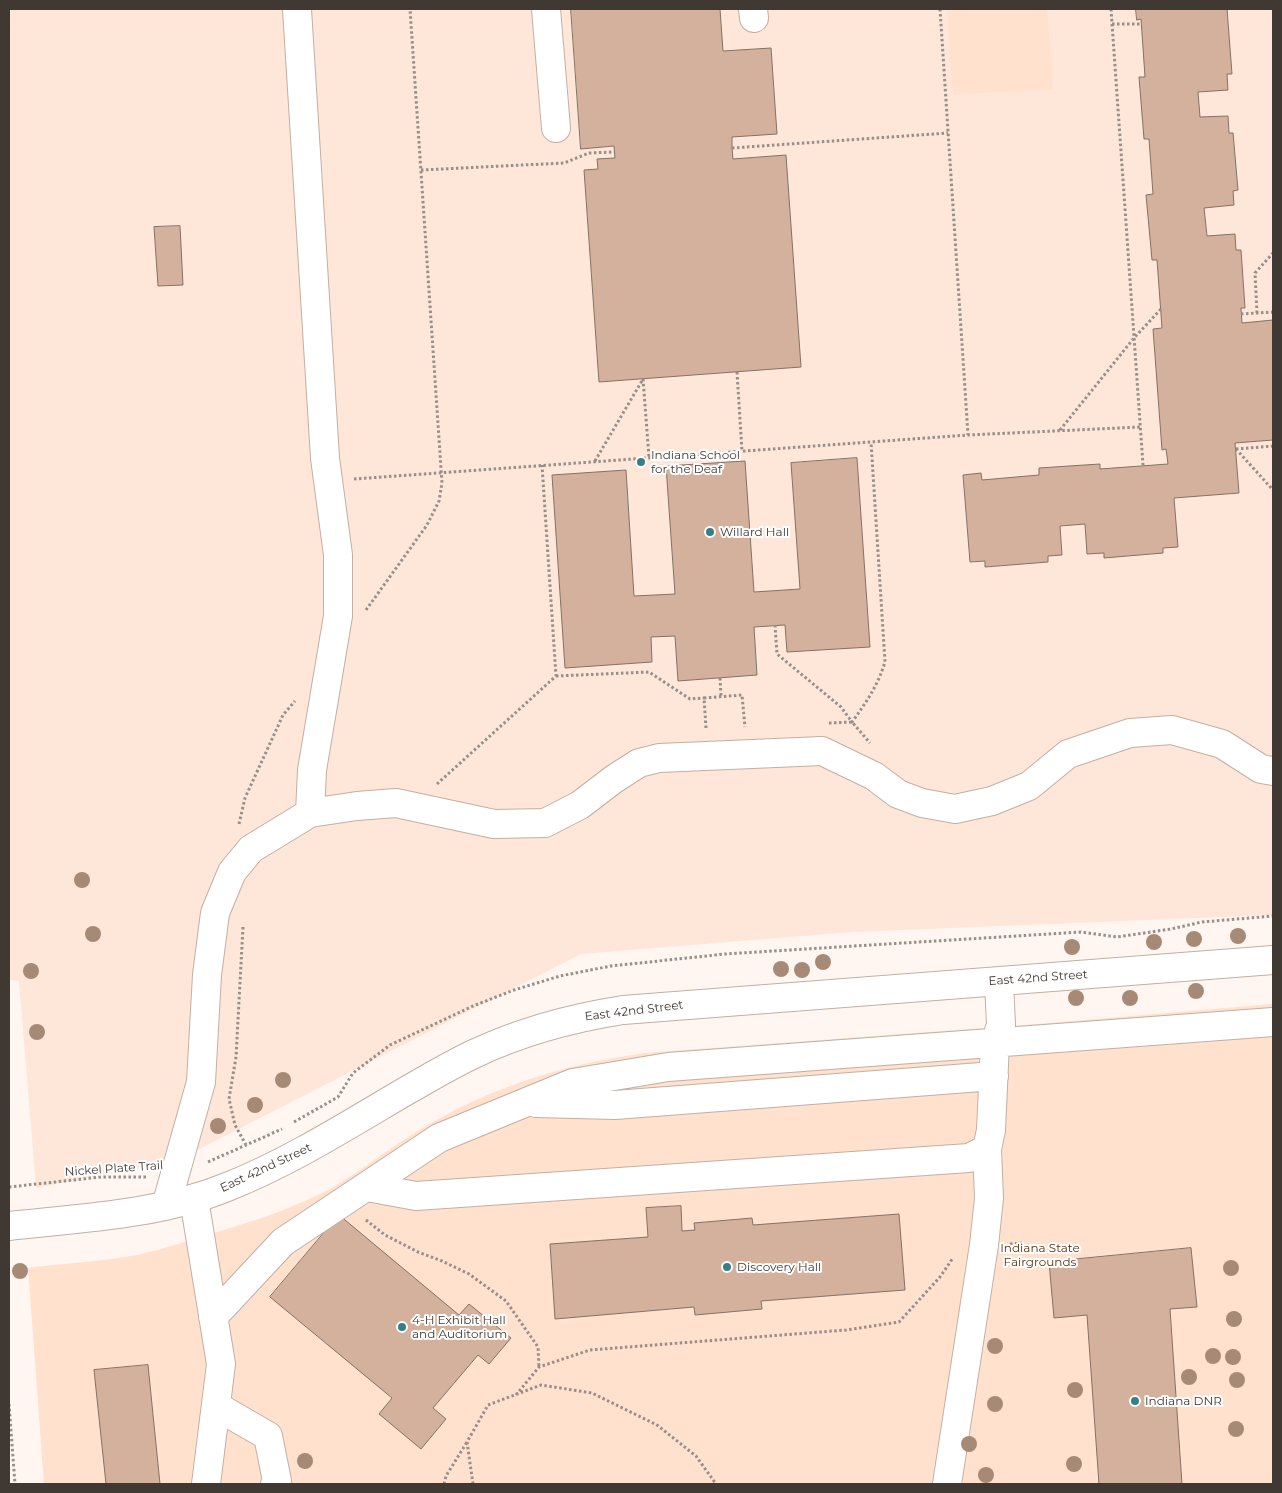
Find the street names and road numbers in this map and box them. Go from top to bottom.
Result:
street label: East 42nd Street [988,967,1088,989]
street label: East 42nd Street [584,998,684,1024]
street label: East 42nd Street [218,1140,314,1196]
street label: Nickel Plate Trail [64,1158,164,1180]

